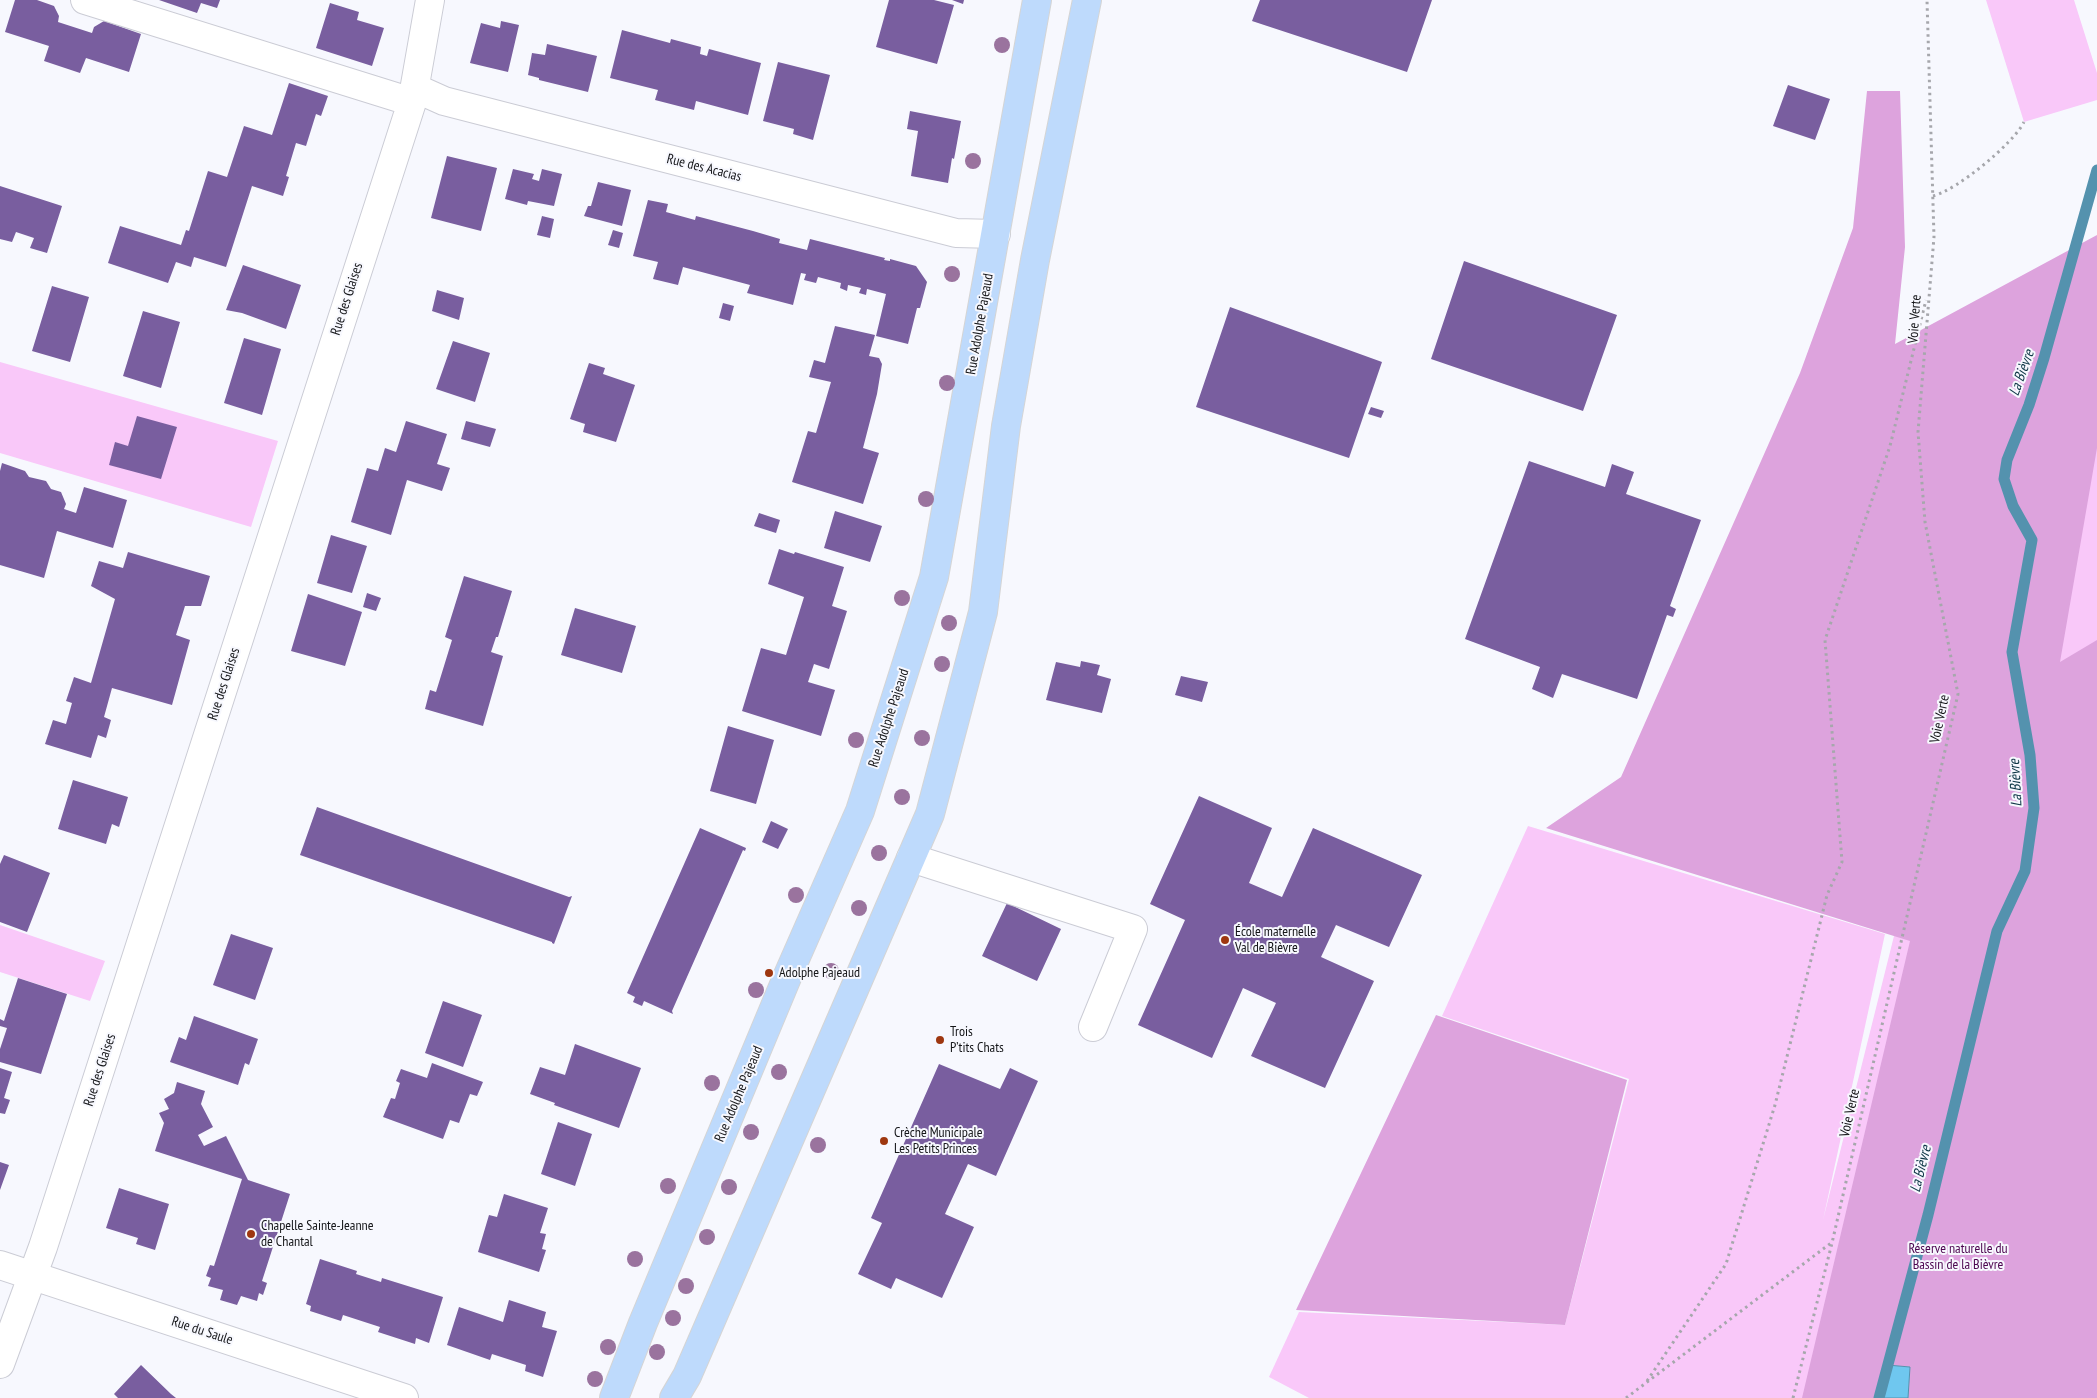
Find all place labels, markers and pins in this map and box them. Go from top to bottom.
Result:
place label: École maternelle Val de Bièvre [1235,924,1316,956]
marker: École maternelle Val de Bièvre [1219,934,1231,946]
place label: Adolphe Pajeaud [779,965,860,981]
marker: Adolphe Pajeaud [763,967,775,979]
place label: Trois P’tits Chats [950,1024,1004,1056]
marker: Trois P’tits Chats [934,1034,946,1046]
place label: Crèche Municipale Les Petits Princes [894,1125,983,1158]
marker: Crèche Municipale Les Petits Princes [878,1135,890,1147]
place label: Chapelle Sainte-Jeanne de Chantal [261,1218,374,1250]
marker: Chapelle Sainte-Jeanne de Chantal [245,1228,257,1240]

